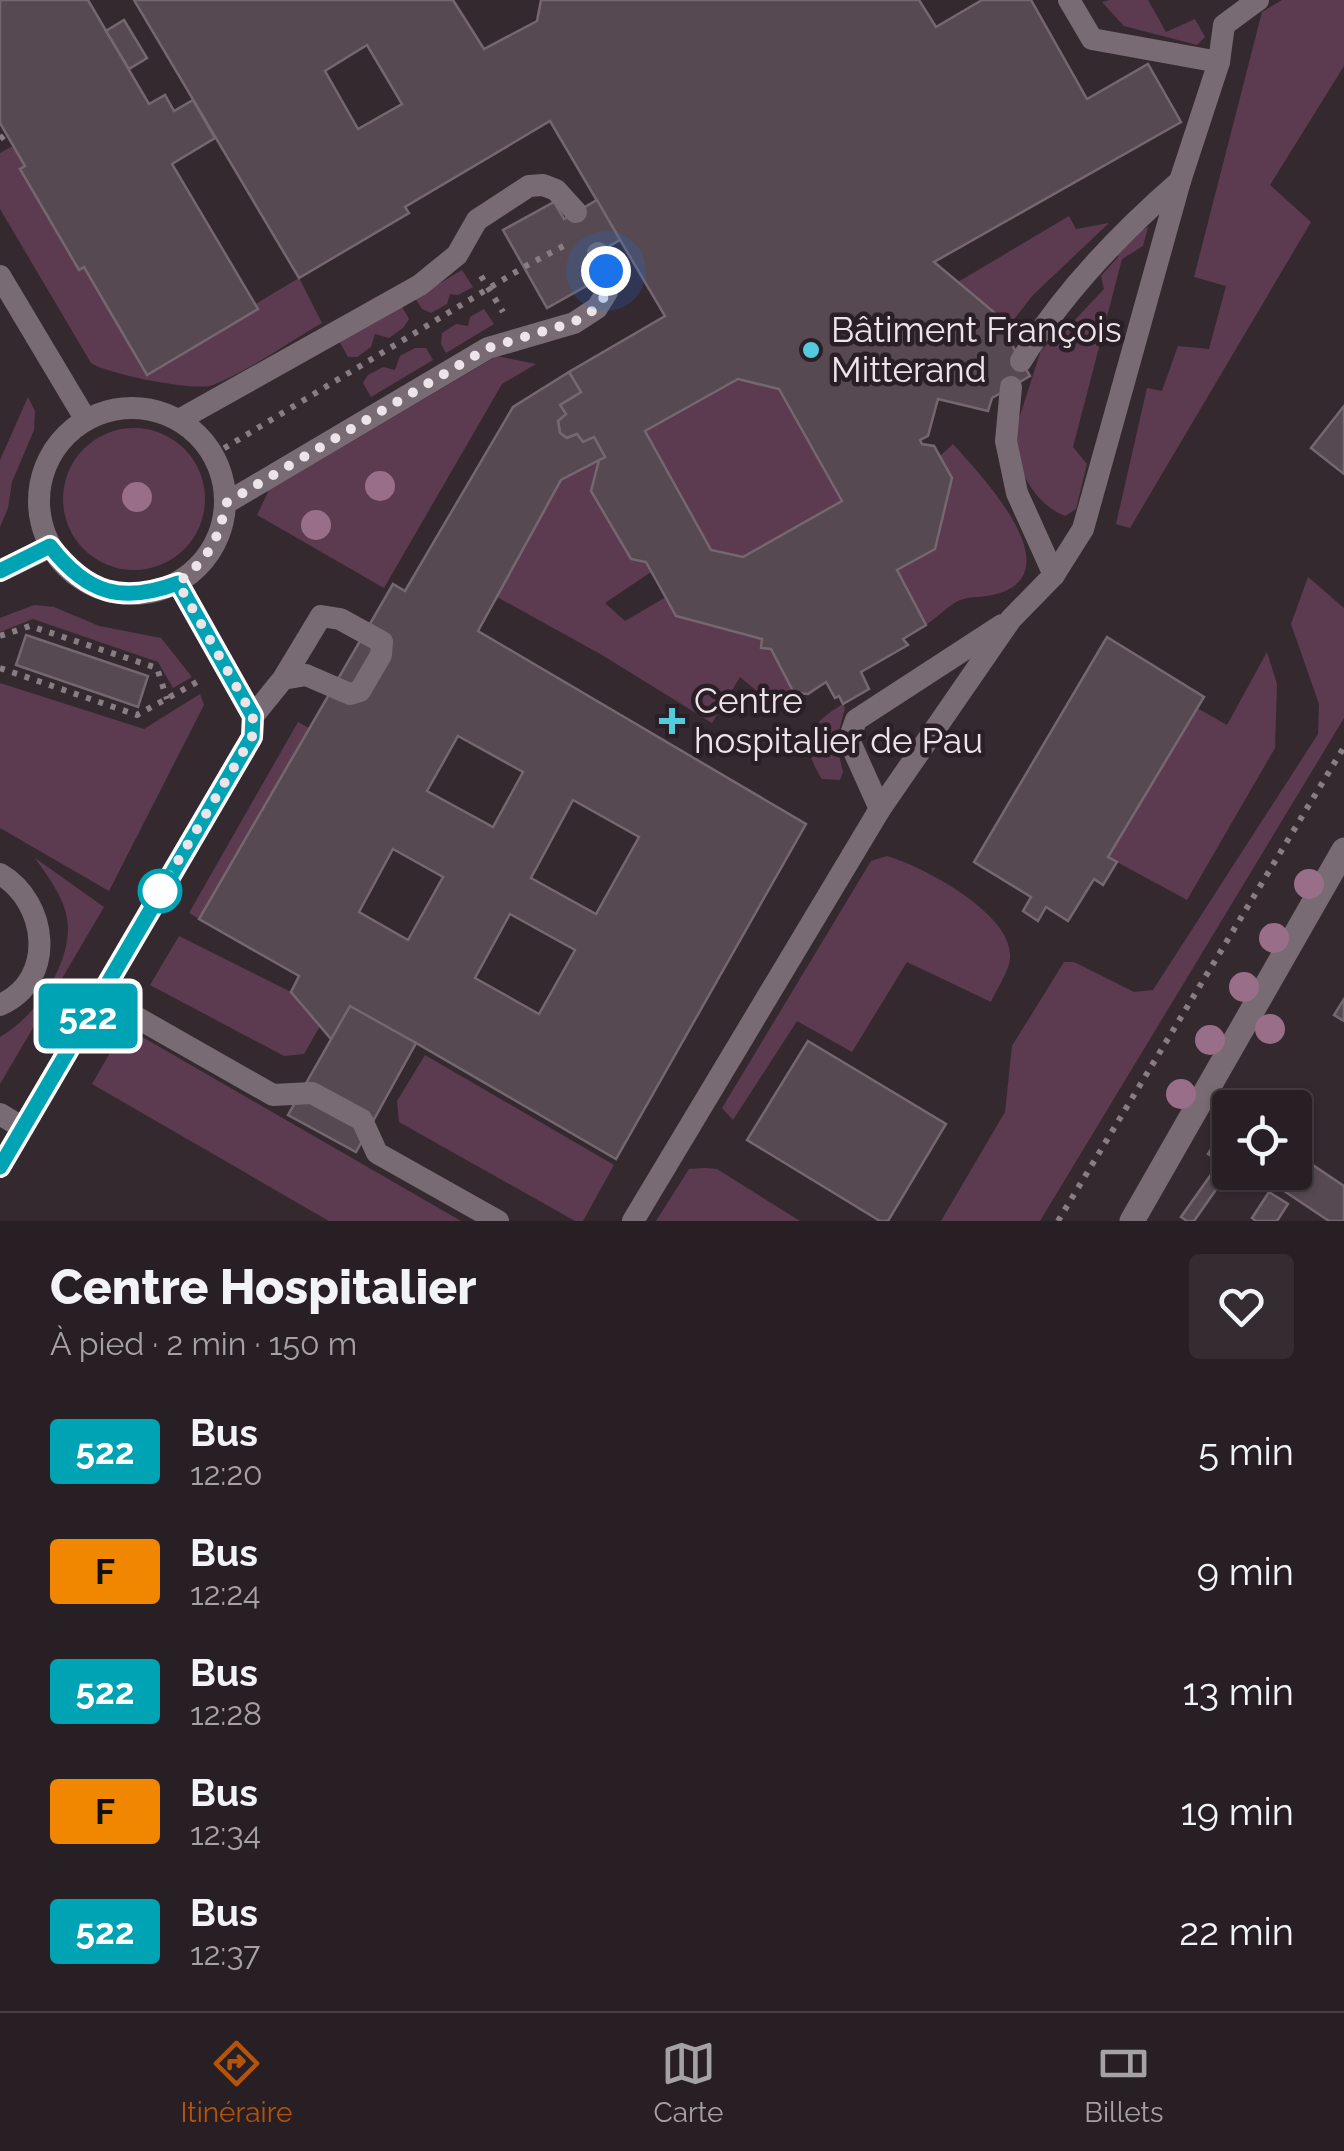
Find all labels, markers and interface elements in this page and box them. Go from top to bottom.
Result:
your location [581,246,631,296]
place label: Bâtiment François Mitterand [831,309,1122,390]
marker: Bâtiment François Mitterand [800,339,822,361]
place label: Centre hospitalier de Pau [694,680,983,761]
marker: Centre hospitalier de Pau [659,708,685,734]
unlabelled marker [139,870,181,912]
line badge: 522 [31,984,146,1048]
text: 522 [59,996,117,1037]
map controls [1212,1090,1312,1190]
button: locate [1212,1090,1312,1190]
button: heart [1189,1254,1294,1359]
text: Centre Hospitalier [50,1259,477,1315]
text: À pied · 2 min · 150 m [50,1325,357,1362]
text: Bus [190,1410,258,1455]
text: 5 min [1198,1429,1294,1474]
text: 522 [76,1431,134,1472]
text: 12:20 [190,1455,263,1492]
text: Bus [190,1530,258,1575]
text: 9 min [1197,1549,1294,1594]
text: F [95,1551,115,1592]
text: 12:24 [190,1575,261,1612]
text: Bus [190,1650,258,1695]
text: 13 min [1182,1669,1294,1714]
text: 522 [76,1671,134,1712]
text: 12:28 [190,1695,262,1732]
text: Bus [190,1770,258,1815]
text: 19 min [1180,1789,1294,1834]
text: F [95,1791,115,1832]
text: 12:34 [190,1815,261,1852]
text: Bus [190,1890,258,1935]
text: 22 min [1179,1909,1294,1954]
text: 522 [76,1911,134,1952]
text: 12:37 [190,1935,260,1972]
tab: Itinéraire [180,2036,292,2129]
tab: Carte [653,2036,723,2129]
tab: Billets [1084,2036,1164,2129]

